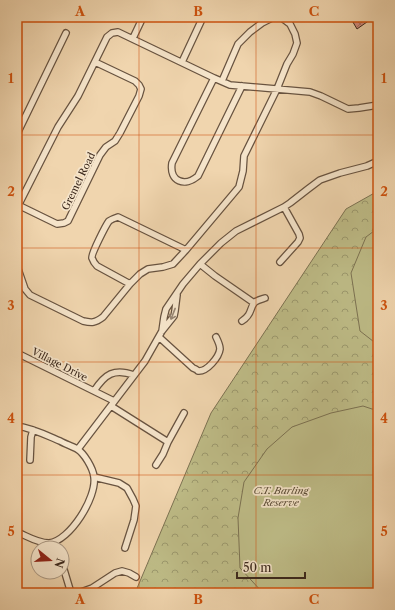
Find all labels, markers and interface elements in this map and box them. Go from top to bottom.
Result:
text: A [74,3,86,19]
text: B [193,3,203,19]
text: C [309,3,319,19]
text: 1 [8,70,14,86]
text: 1 [381,70,387,86]
street label: Gremel Road [59,150,98,212]
text: 2 [7,183,15,199]
text: 2 [380,183,388,199]
text: 3 [7,297,15,313]
text: 3 [380,297,388,313]
one-way arrow [169,307,177,319]
street label: Village Drive [29,344,90,384]
text: 4 [7,410,15,426]
text: 4 [380,410,388,426]
park label: C.T. Barling Reserve [254,484,309,509]
text: 5 [7,523,15,539]
text: 5 [380,523,388,539]
north arrow [30,540,70,580]
scale bar [237,554,305,580]
text: N [51,556,68,570]
text: 50 m [243,560,272,575]
text: A [74,591,86,607]
text: B [193,591,203,607]
text: C [309,591,319,607]

